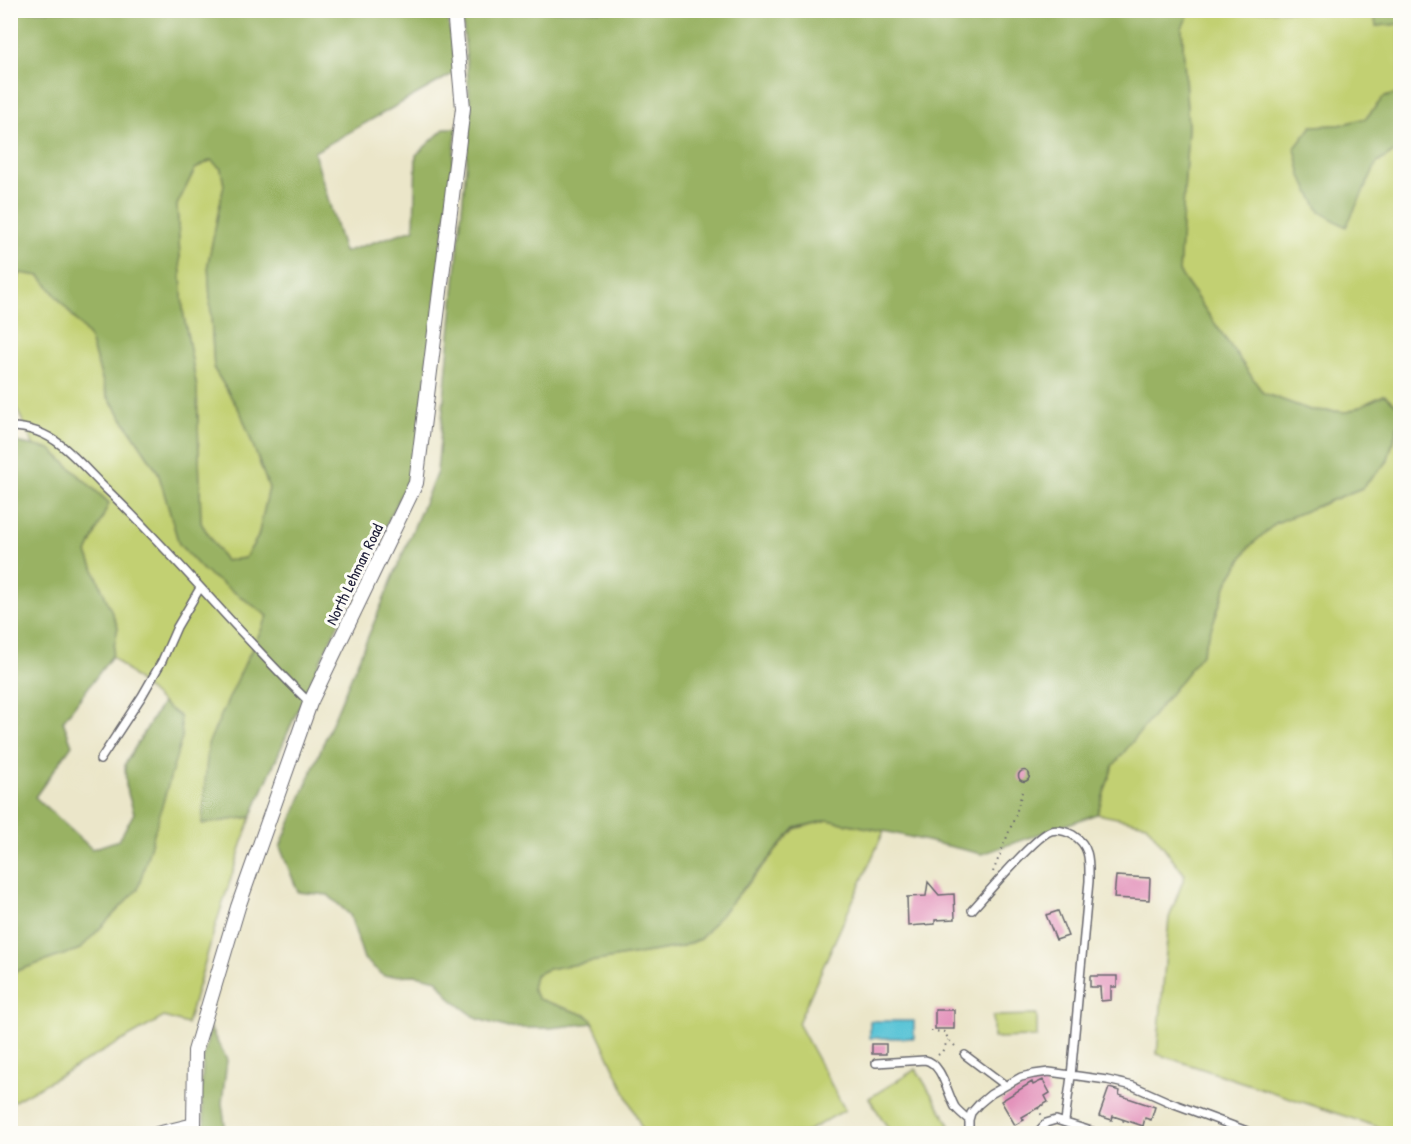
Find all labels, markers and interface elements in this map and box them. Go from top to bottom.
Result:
street label: North Lehman Road [320,520,388,628]

